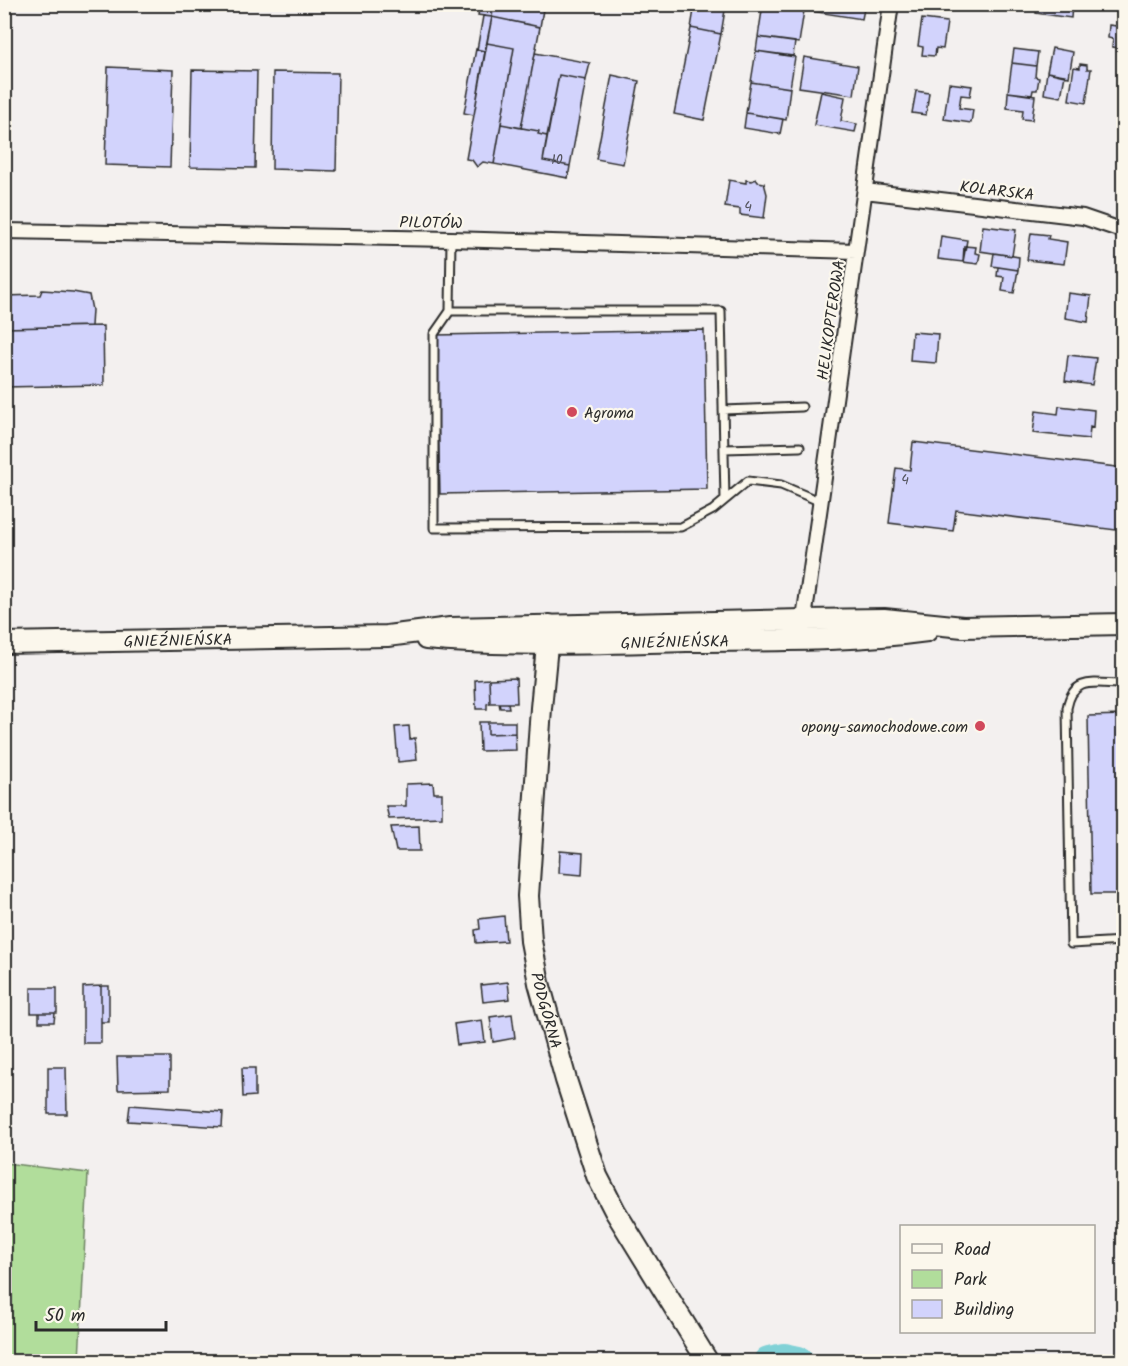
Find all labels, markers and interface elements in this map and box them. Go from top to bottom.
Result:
house number: 10 [551,149,563,171]
street label: KOLARSKA [958,175,1036,208]
house number: 4 [744,196,752,218]
street label: PILOTÓW [399,210,463,237]
street label: HELIKOPTEROWA [811,258,852,382]
place label: Agroma [584,401,634,426]
marker: Agroma [565,405,579,419]
house number: 4 [901,469,909,491]
street label: GNIEŹNIEŃSKA [123,628,233,655]
street label: GNIEŹNIEŃSKA [620,630,729,657]
place label: opony-samochodowe.com [801,715,968,740]
marker: opony-samochodowe.com [973,719,987,733]
street label: PODGÓRNA [523,970,568,1052]
legend [900,1225,1095,1333]
text: Road [954,1236,991,1265]
text: Park [954,1266,987,1295]
scale bar [36,1294,166,1332]
text: Building [954,1296,1014,1325]
text: 50 m [45,1302,85,1331]

